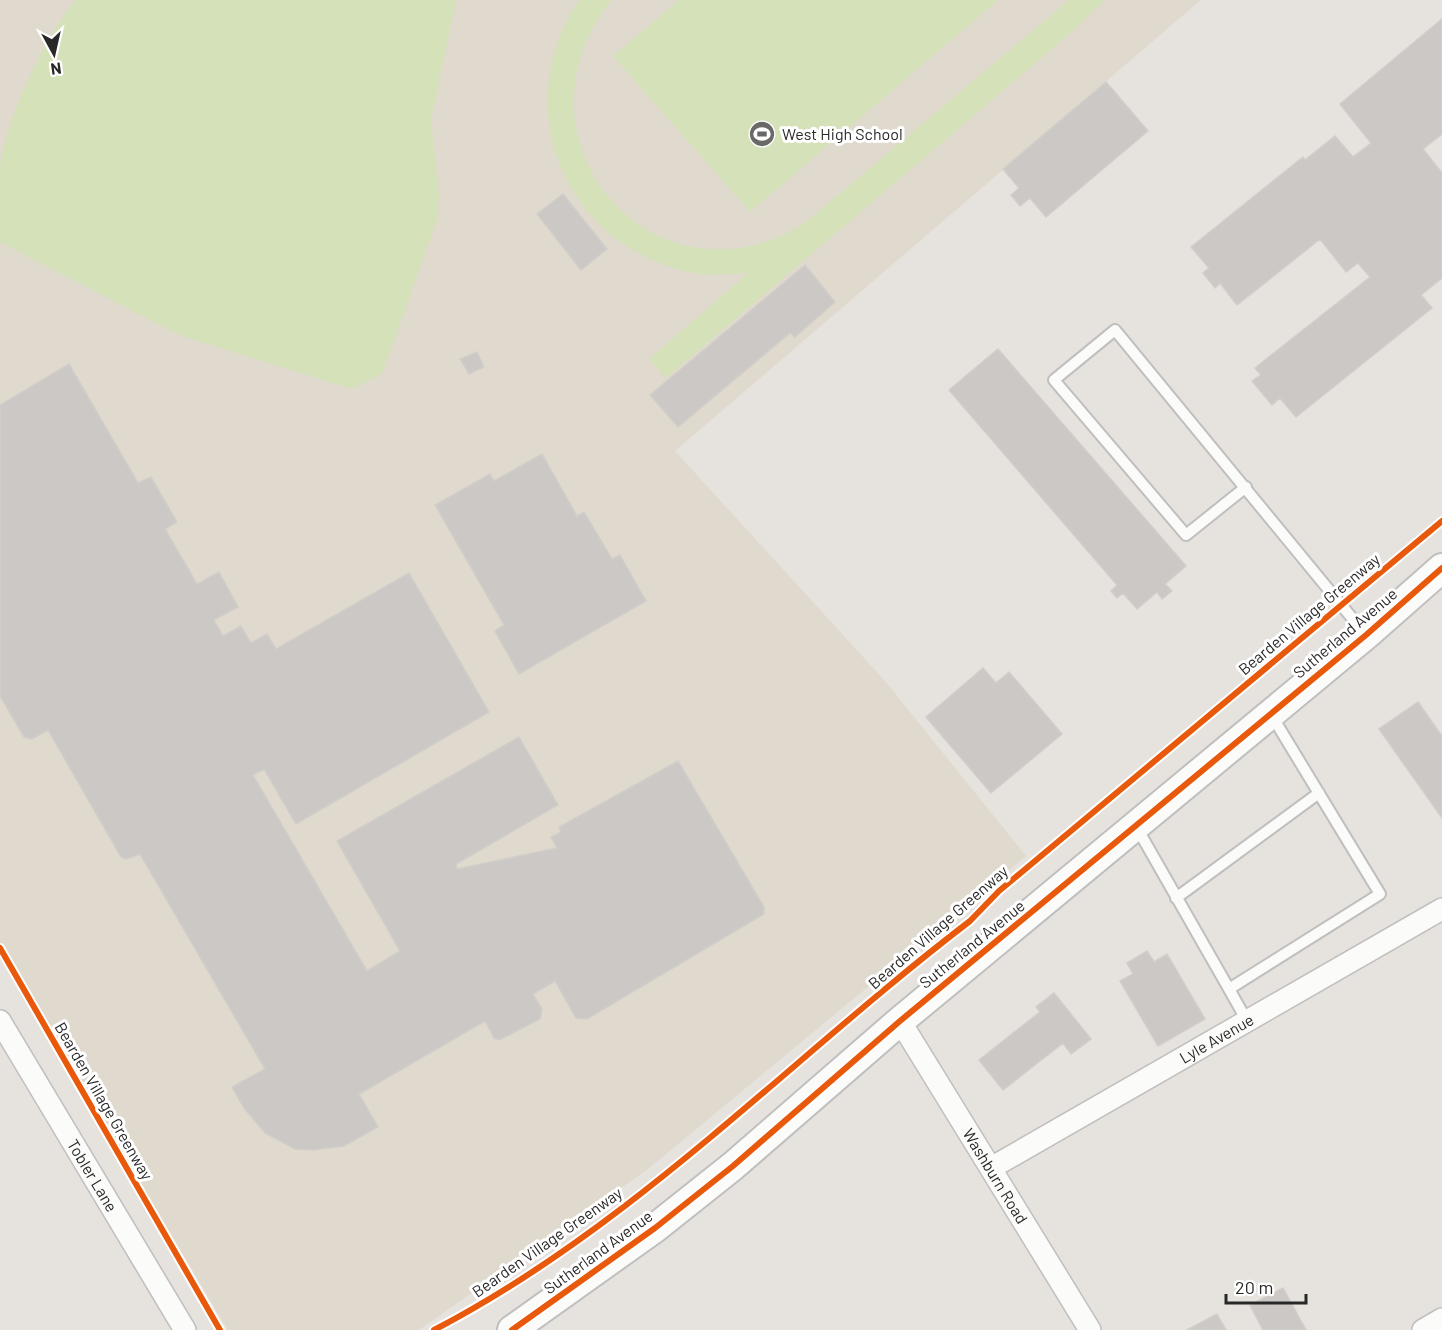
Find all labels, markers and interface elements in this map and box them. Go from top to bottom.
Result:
north arrow [24,24,84,84]
text: N [50,59,63,79]
sports icon: West High School [747,119,777,149]
place label: West High School [782,124,903,143]
street label: Bearden Village Greenway [1234,549,1384,678]
street label: Sutherland Avenue [1289,584,1400,682]
street label: Bearden Village Greenway [864,860,1012,992]
street label: Sutherland Avenue [915,895,1028,992]
street label: Lyle Avenue [1176,1009,1257,1067]
street label: Bearden Village Greenway [52,1019,158,1183]
street label: Washburn Road [959,1125,1032,1227]
street label: Tobler Lane [64,1136,122,1215]
street label: Bearden Village Greenway [468,1182,626,1301]
street label: Sutherland Avenue [540,1206,656,1297]
scale bar [1226,1267,1306,1305]
text: 20 m [1235,1276,1273,1298]

